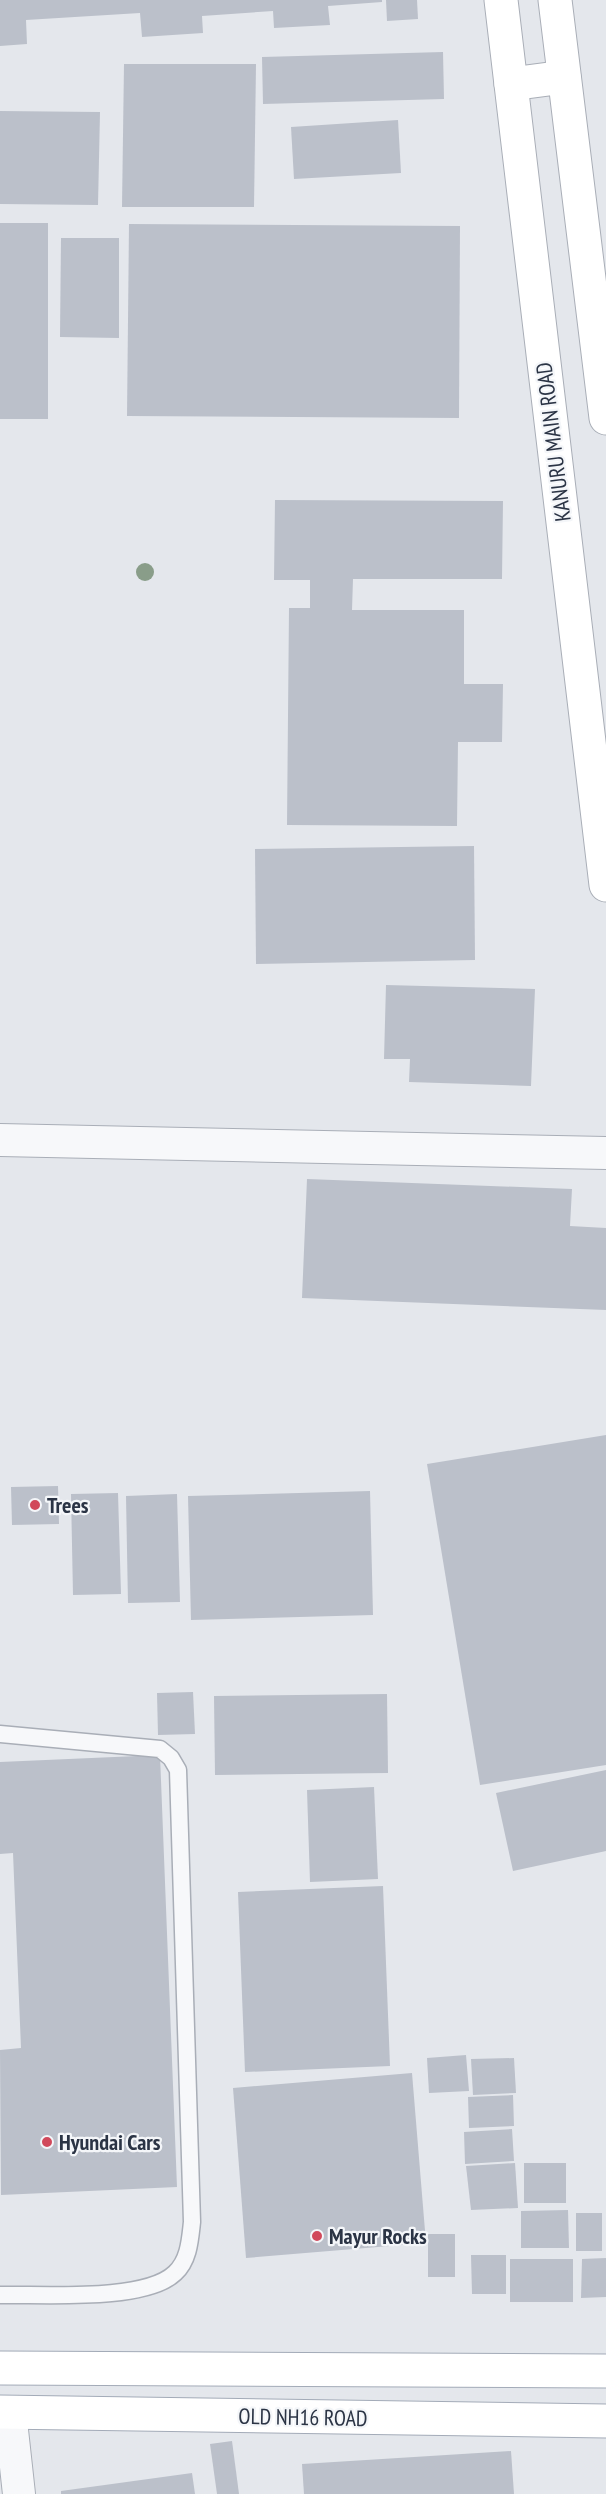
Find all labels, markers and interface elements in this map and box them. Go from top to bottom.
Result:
street label: KANURU MAIN ROAD [529,361,577,523]
place label: Trees [47,1491,89,1519]
marker: Trees [28,1498,42,1512]
place label: Hyundai Cars [59,2128,161,2156]
marker: Hyundai Cars [40,2135,54,2149]
place label: Mayur Rocks [329,2222,427,2250]
marker: Mayur Rocks [310,2229,324,2243]
street label: OLD NH16 ROAD [238,2402,368,2432]

